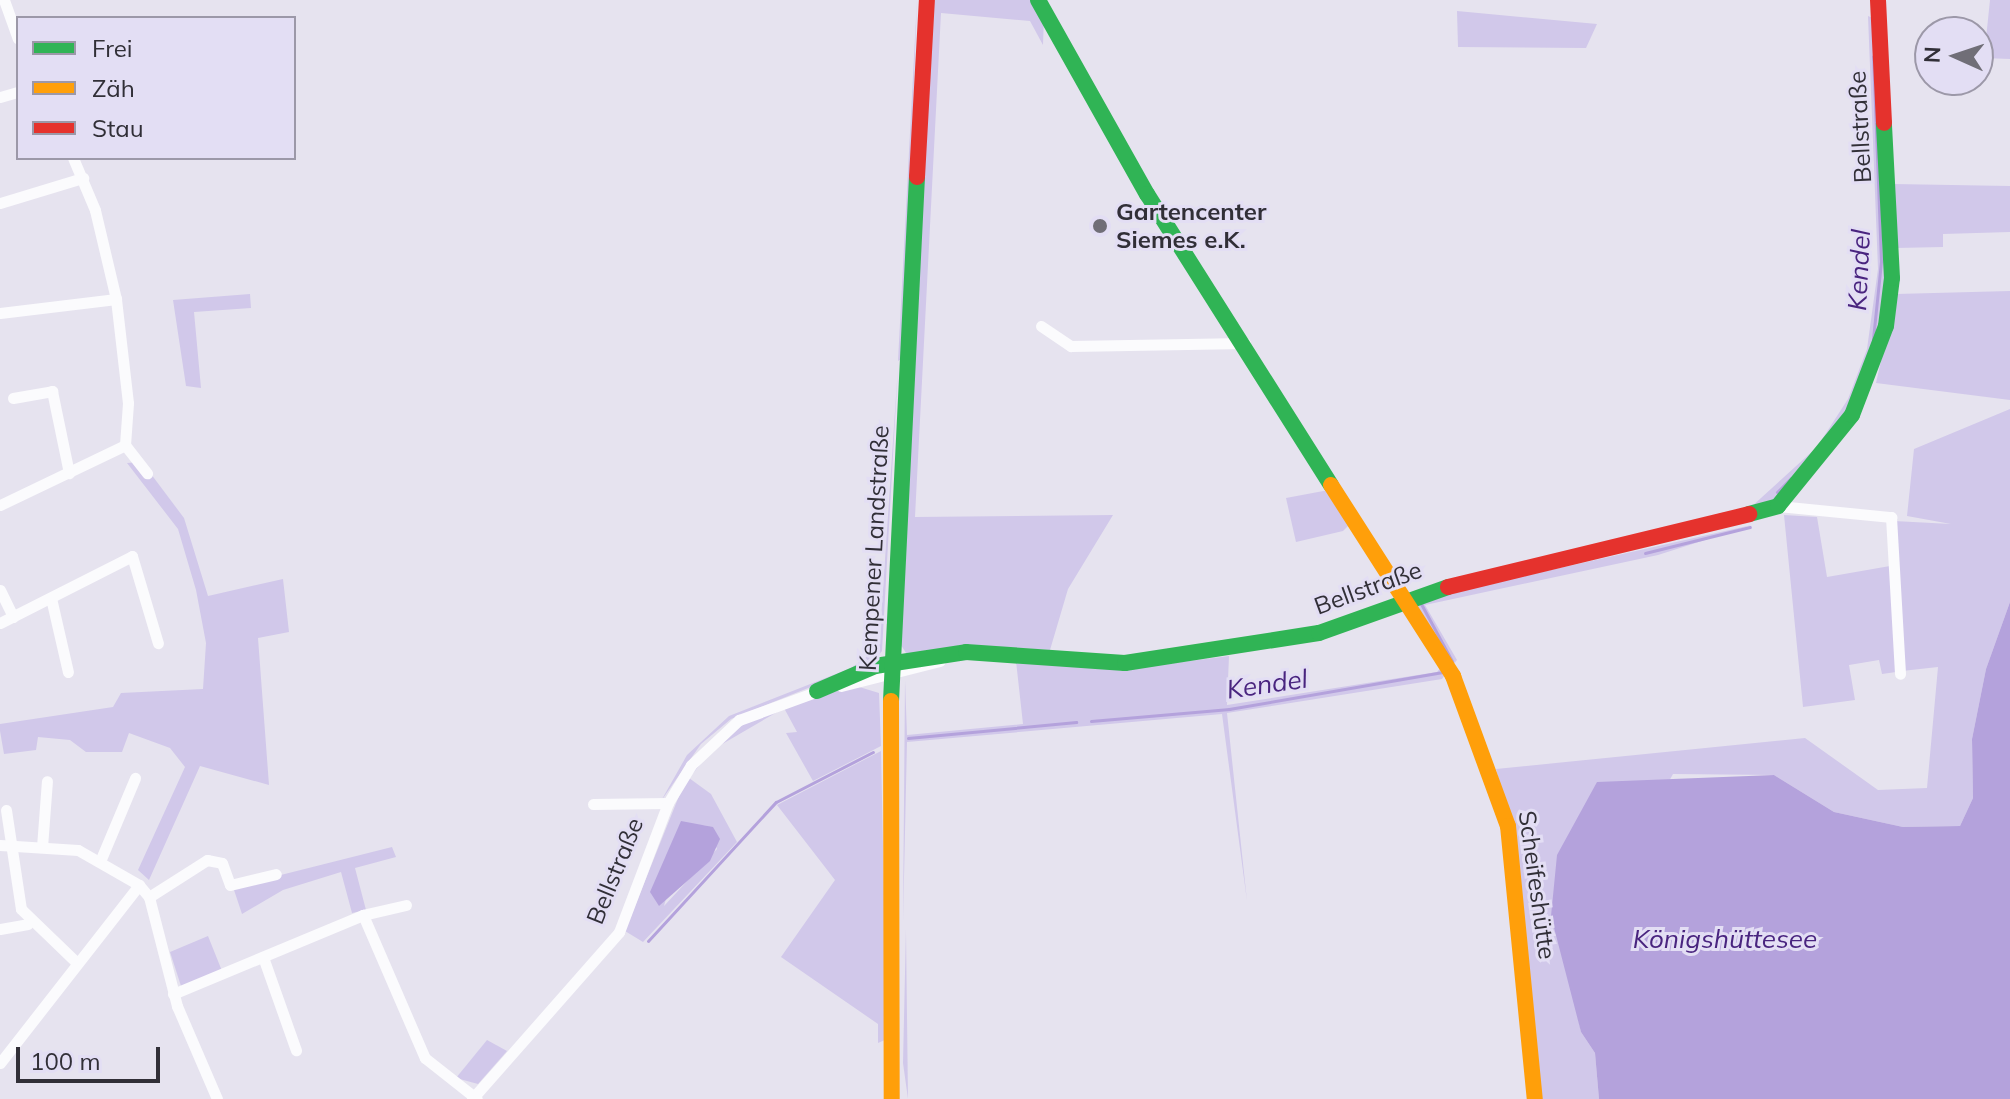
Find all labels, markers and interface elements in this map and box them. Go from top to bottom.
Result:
legend [16,16,296,160]
north arrow [1914,16,1994,96]
text: Frei [92,33,133,63]
text: N [1918,46,1946,64]
street label: Bellstraße [1843,70,1877,184]
text: Zäh [92,73,135,103]
text: Stau [92,113,144,143]
place label: Gartencenter Siemes e.K. [1116,198,1266,254]
marker: Gartencenter Siemes e.K. [1091,217,1109,235]
water label: Kendel [1841,228,1877,312]
street label: Kempener Landstraße [853,424,895,672]
street label: Bellstraße [1310,555,1426,621]
water label: Kendel [1224,663,1310,705]
street label: Scheifeshütte [1512,809,1562,961]
street label: Bellstraße [581,814,649,928]
water label: Königshüttesee [1633,923,1817,955]
scale bar [20,1031,164,1081]
text: 100 m [30,1046,101,1076]

